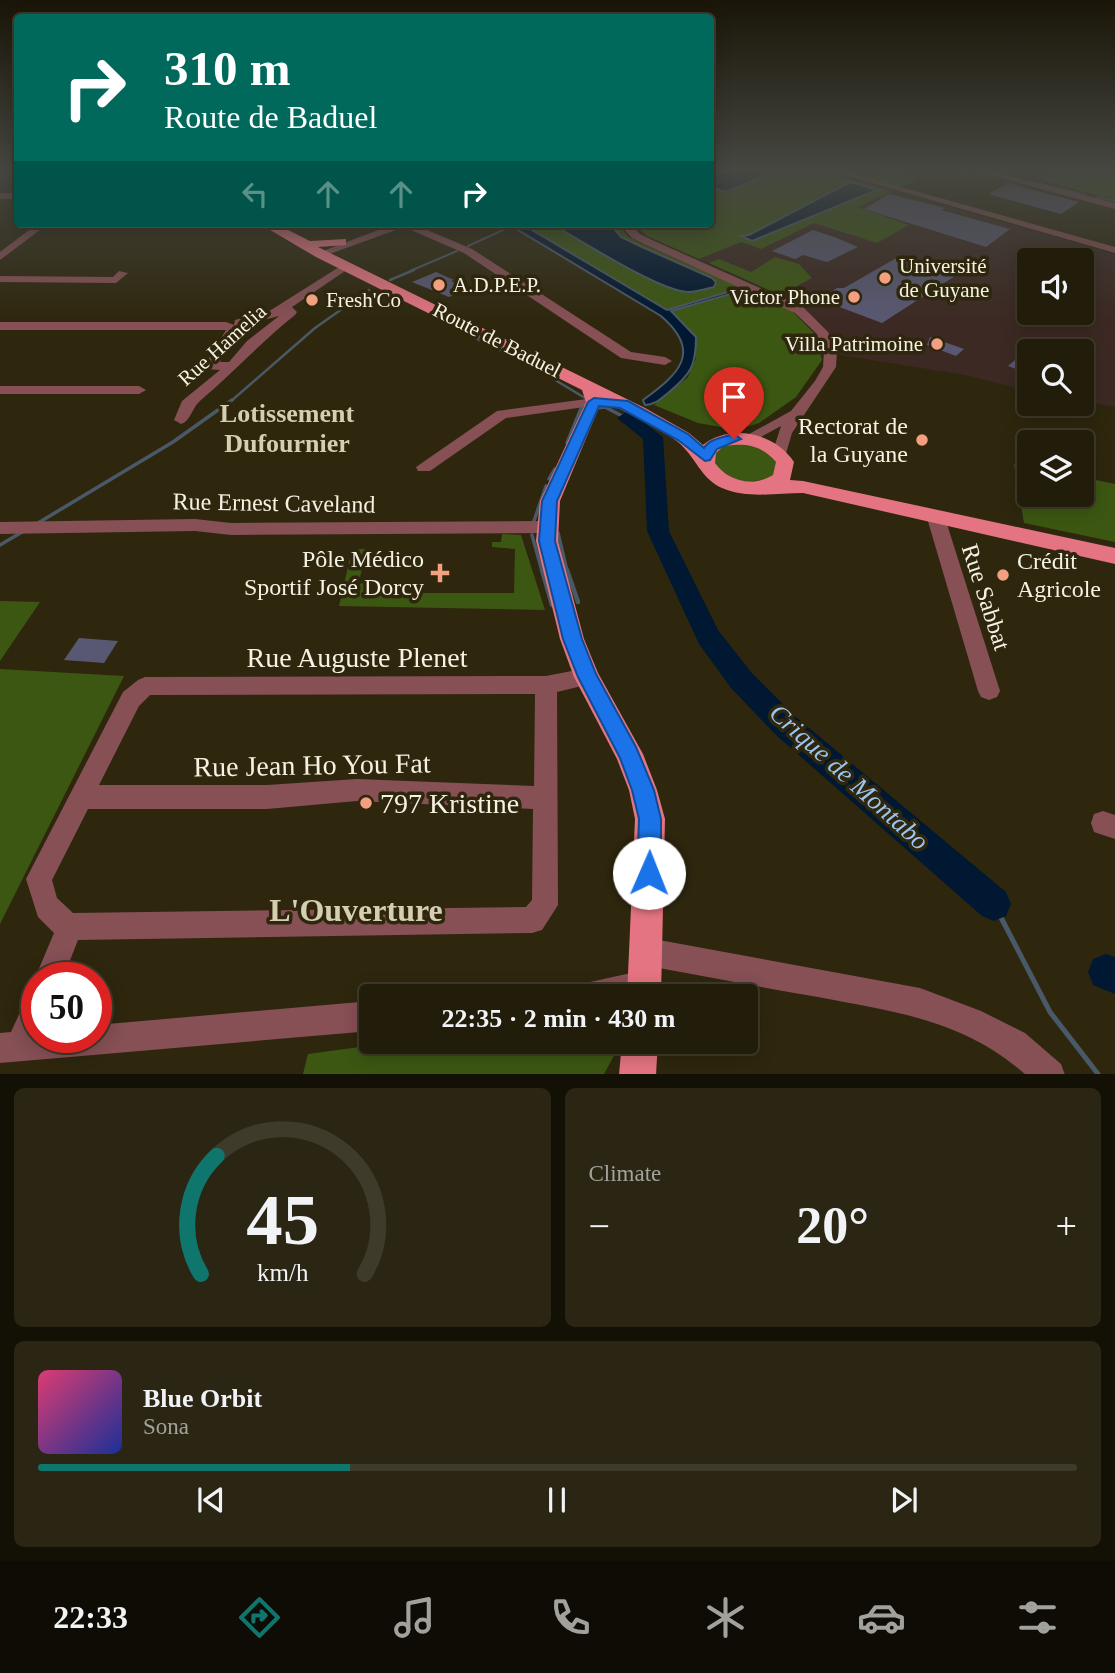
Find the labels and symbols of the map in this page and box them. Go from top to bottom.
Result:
place label: Université de Guyane [899,254,989,302]
marker: Université de Guyane [877,270,893,286]
place label: A.D.P.E.P. [453,273,541,297]
marker: A.D.P.E.P. [431,277,447,293]
place label: Victor Phone [730,285,840,309]
place label: Fresh'Co [326,288,401,312]
marker: Victor Phone [846,289,862,305]
marker: Fresh'Co [304,292,320,308]
street label: Route de Baduel [429,298,565,383]
street label: Rue Hamelia [173,299,271,391]
place label: Villa Patrimoine [785,332,923,356]
marker: Villa Patrimoine [929,336,945,352]
pin [704,367,764,439]
district label: Lotissement Dufournier [220,399,354,458]
place label: Rectorat de la Guyane [798,413,908,467]
marker: Rectorat de la Guyane [914,432,930,448]
street label: Rue Ernest Caveland [172,488,376,518]
street label: Rue Sabbat [957,541,1015,654]
place label: Pôle Médico Sportif José Dorcy [244,546,424,600]
place label: Crédit Agricole [1017,548,1101,602]
marker: Pôle Médico Sportif José Dorcy [430,563,450,583]
marker: Crédit Agricole [995,567,1011,583]
street label: Rue Auguste Plenet [247,642,468,673]
water label: Crique de Montabo [764,698,934,856]
street label: Rue Jean Ho You Fat [193,747,431,783]
place label: 797 Kristine [380,788,519,819]
marker: 797 Kristine [358,795,374,811]
position arrow [612,836,686,910]
district label: L'Ouverture [269,892,443,928]
speed limit sign: 50 [21,962,112,1053]

